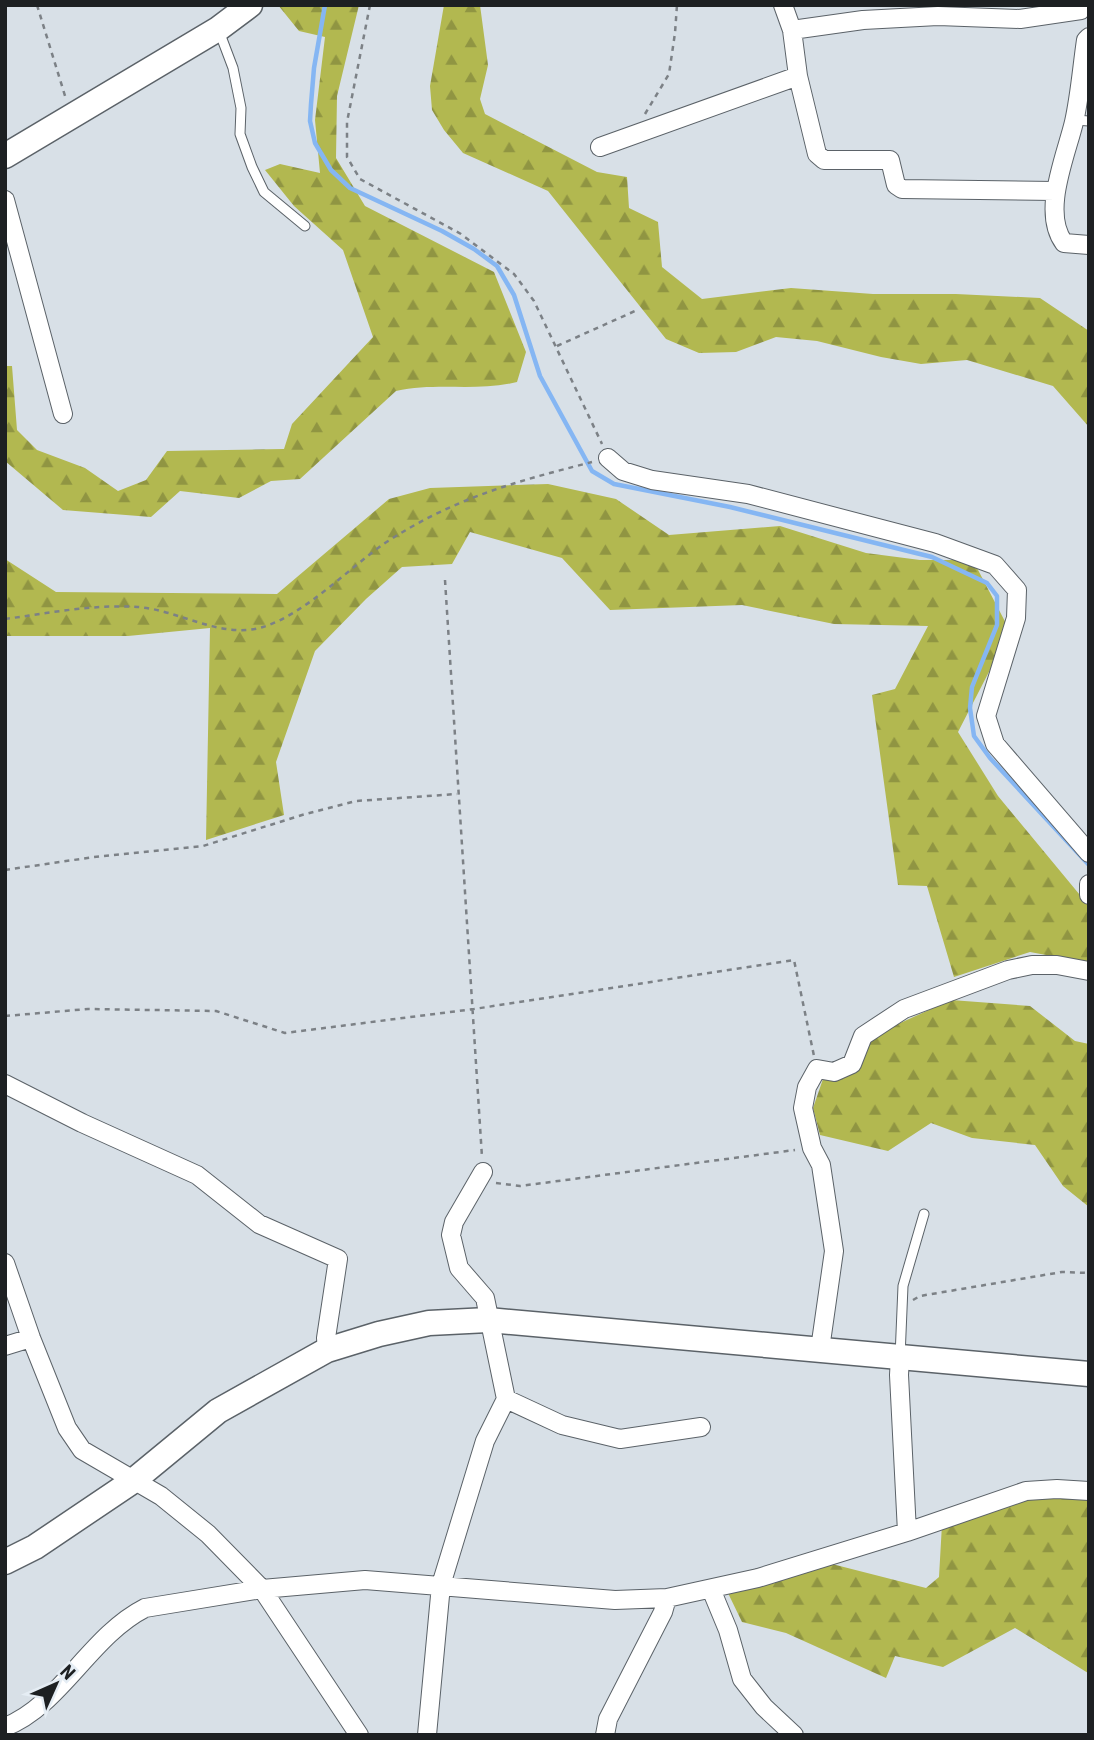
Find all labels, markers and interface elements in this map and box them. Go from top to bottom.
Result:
north arrow [21,1649,91,1719]
text: N [55,1660,80,1685]

